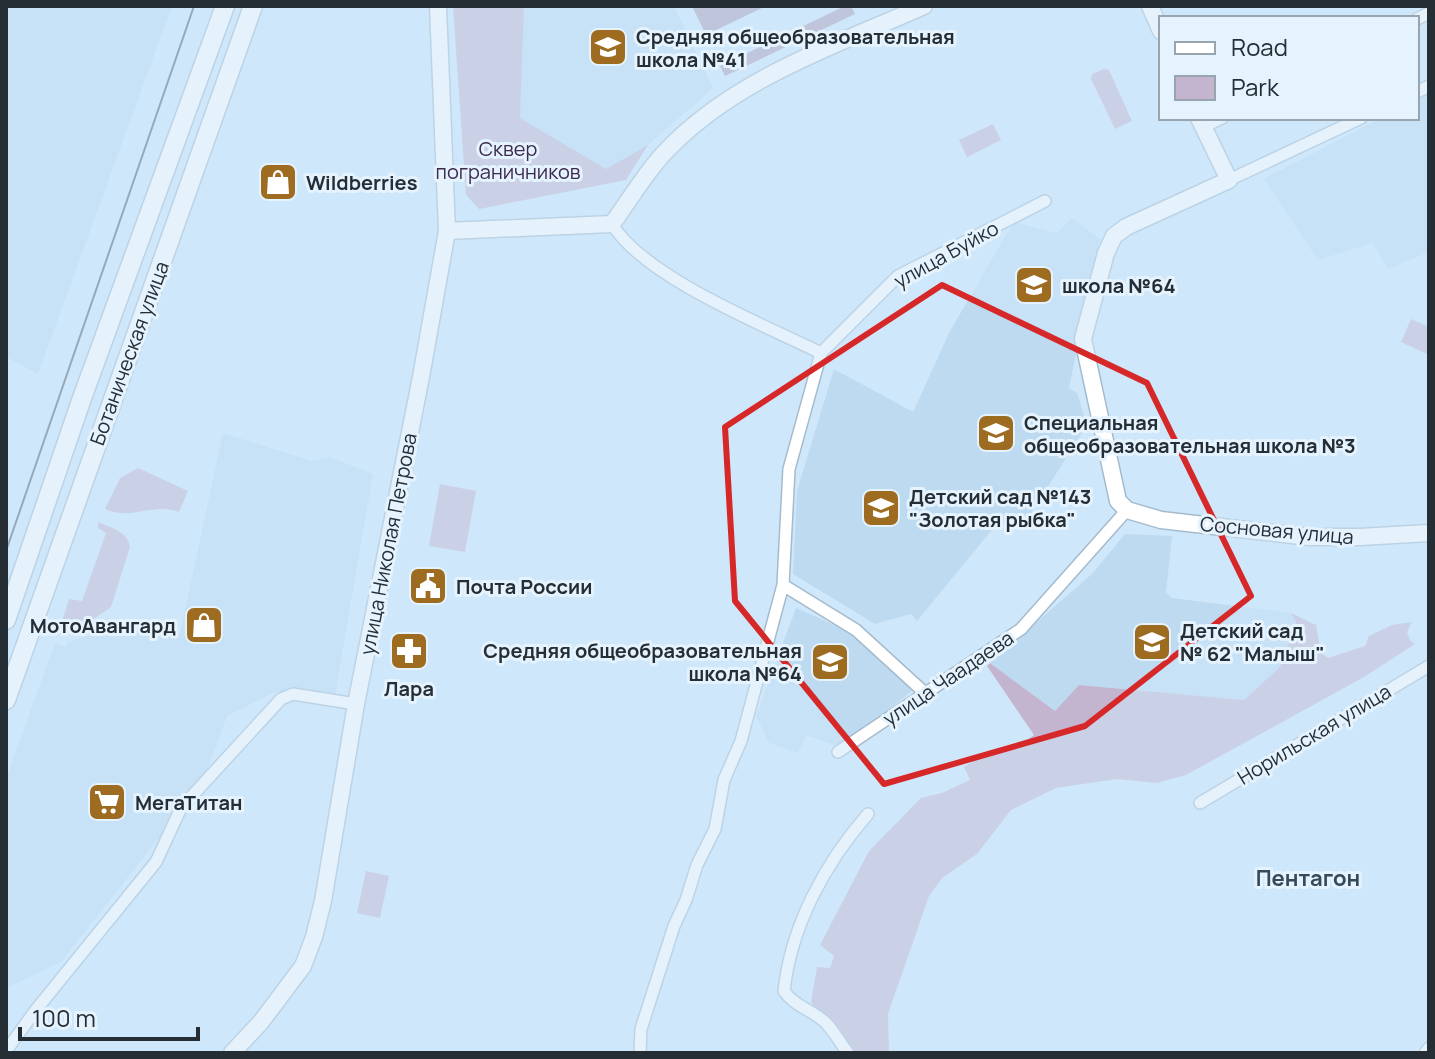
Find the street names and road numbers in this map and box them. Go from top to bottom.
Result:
street label: улица Буйко [889,214,1003,294]
street label: Ботаническая улица [83,257,175,449]
street label: улица Николая Петрова [353,431,423,657]
street label: Сосновая улица [1199,510,1355,550]
street label: улица Чаадаева [877,624,1019,732]
street label: Норильская улица [1232,677,1396,791]

